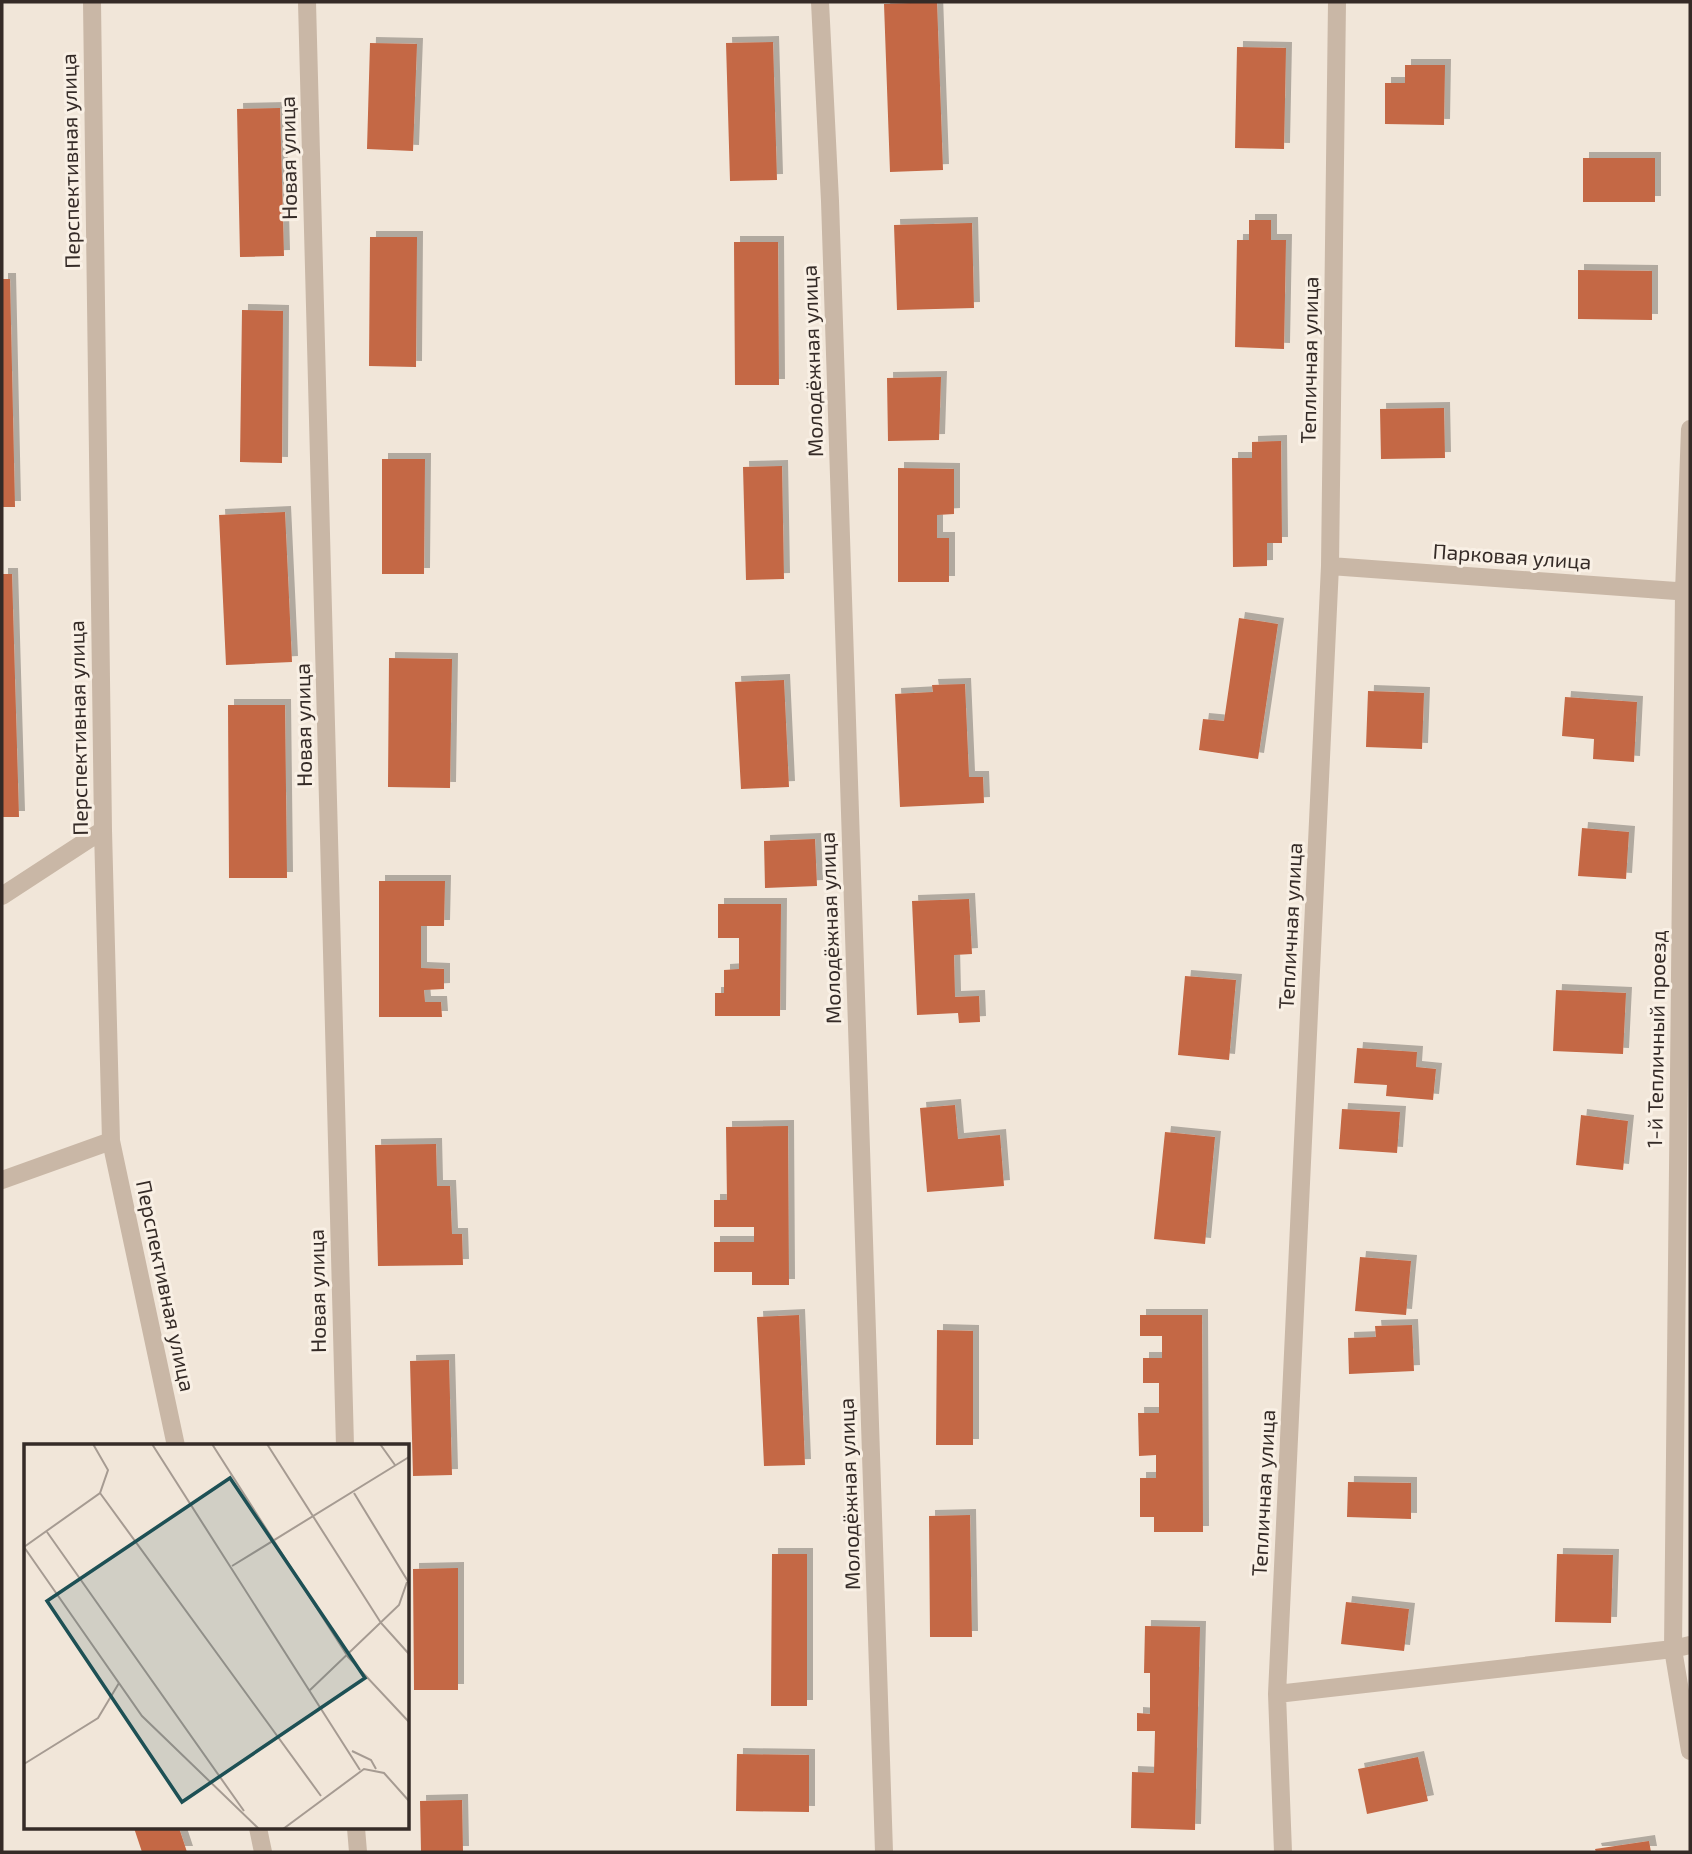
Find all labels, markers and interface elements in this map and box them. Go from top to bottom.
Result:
street label: Перспективная улица [55,53,85,269]
street label: Новая улица [274,96,302,220]
street label: Молодёжная улица [796,264,828,458]
street label: Тепличная улица [1295,276,1323,444]
street label: Парковая улица [1432,537,1592,575]
street label: Перспективная улица [63,620,93,836]
street label: Новая улица [289,663,317,787]
street label: Молодёжная улица [814,831,846,1025]
street label: Тепличная улица [1273,842,1307,1010]
street label: 1-й Тепличный проезд [1641,930,1670,1148]
street label: Перспективная улица [131,1178,201,1394]
street label: Новая улица [303,1229,331,1353]
street label: Молодёжная улица [833,1397,865,1591]
street label: Тепличная улица [1246,1409,1280,1577]
inset map [24,1444,410,1829]

